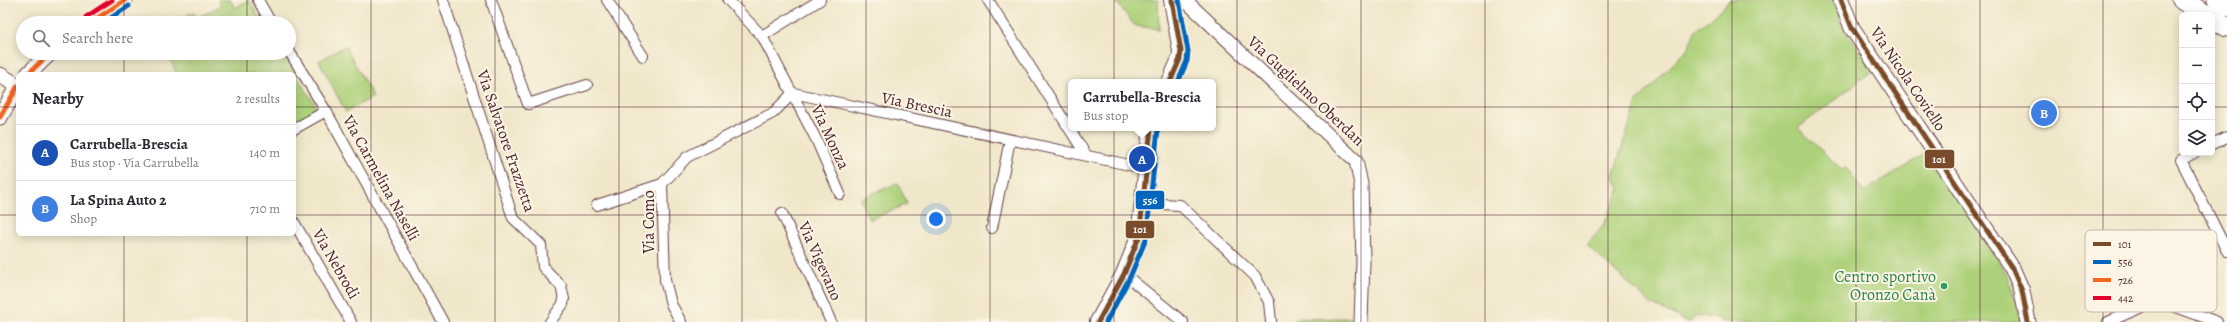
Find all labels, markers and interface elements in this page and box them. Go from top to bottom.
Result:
map controls [2179,12,2215,156]
button: + [2179,12,2215,48]
search box [16,16,296,60]
street label: Via Nicola Coviello [1864,22,1951,135]
icon: search [30,27,52,49]
text: Search here [62,28,133,48]
street label: Via Guglielmo Oberdan [1242,30,1369,151]
button: − [2179,48,2215,84]
street label: Via Salvatore Frazzetta [471,66,541,215]
popup [1068,79,1216,131]
button: locate [2179,84,2215,120]
text: Nearby [32,87,83,110]
street label: Via Brescia [879,87,955,123]
text: Carrubella-Brescia [1083,87,1201,107]
text: 2 results [236,90,280,107]
pin: B [2031,98,2057,128]
street label: Via Monza [805,100,855,173]
text: Bus stop [1083,107,1128,124]
street label: Via Carmelina Naselli [337,110,425,245]
button: layers [2179,120,2215,156]
text: Carrubella-Brescia [70,134,188,154]
text: A [41,144,49,161]
text: 140 m [249,144,280,161]
pin: A [1129,144,1155,174]
line badge: 101 [1924,149,1955,169]
text: 101 [1932,152,1946,167]
text: Bus stop · Via Carrubella [70,154,199,171]
text: La Spina Auto 2 [70,190,166,210]
street label: Via Como [638,190,660,255]
line badge: 556 [1135,190,1165,210]
text: 556 [1143,193,1157,208]
text: B [41,200,49,217]
text: 710 m [250,200,280,217]
your location [926,209,946,229]
text: Shop [70,210,97,227]
street label: Via Vigevano [792,217,847,304]
line badge: 101 [1125,220,1155,239]
text: 101 [1133,222,1147,237]
street label: Via Nebrodi [307,224,365,303]
legend [2085,230,2217,312]
text: 101 [2118,237,2132,252]
text: 556 [2118,255,2133,270]
place label: Centro sportivo Oronzo Canà [1834,266,1937,306]
text: 726 [2118,273,2133,288]
marker: Centro sportivo Oronzo Canà [1939,281,1949,291]
text: 442 [2118,291,2133,306]

